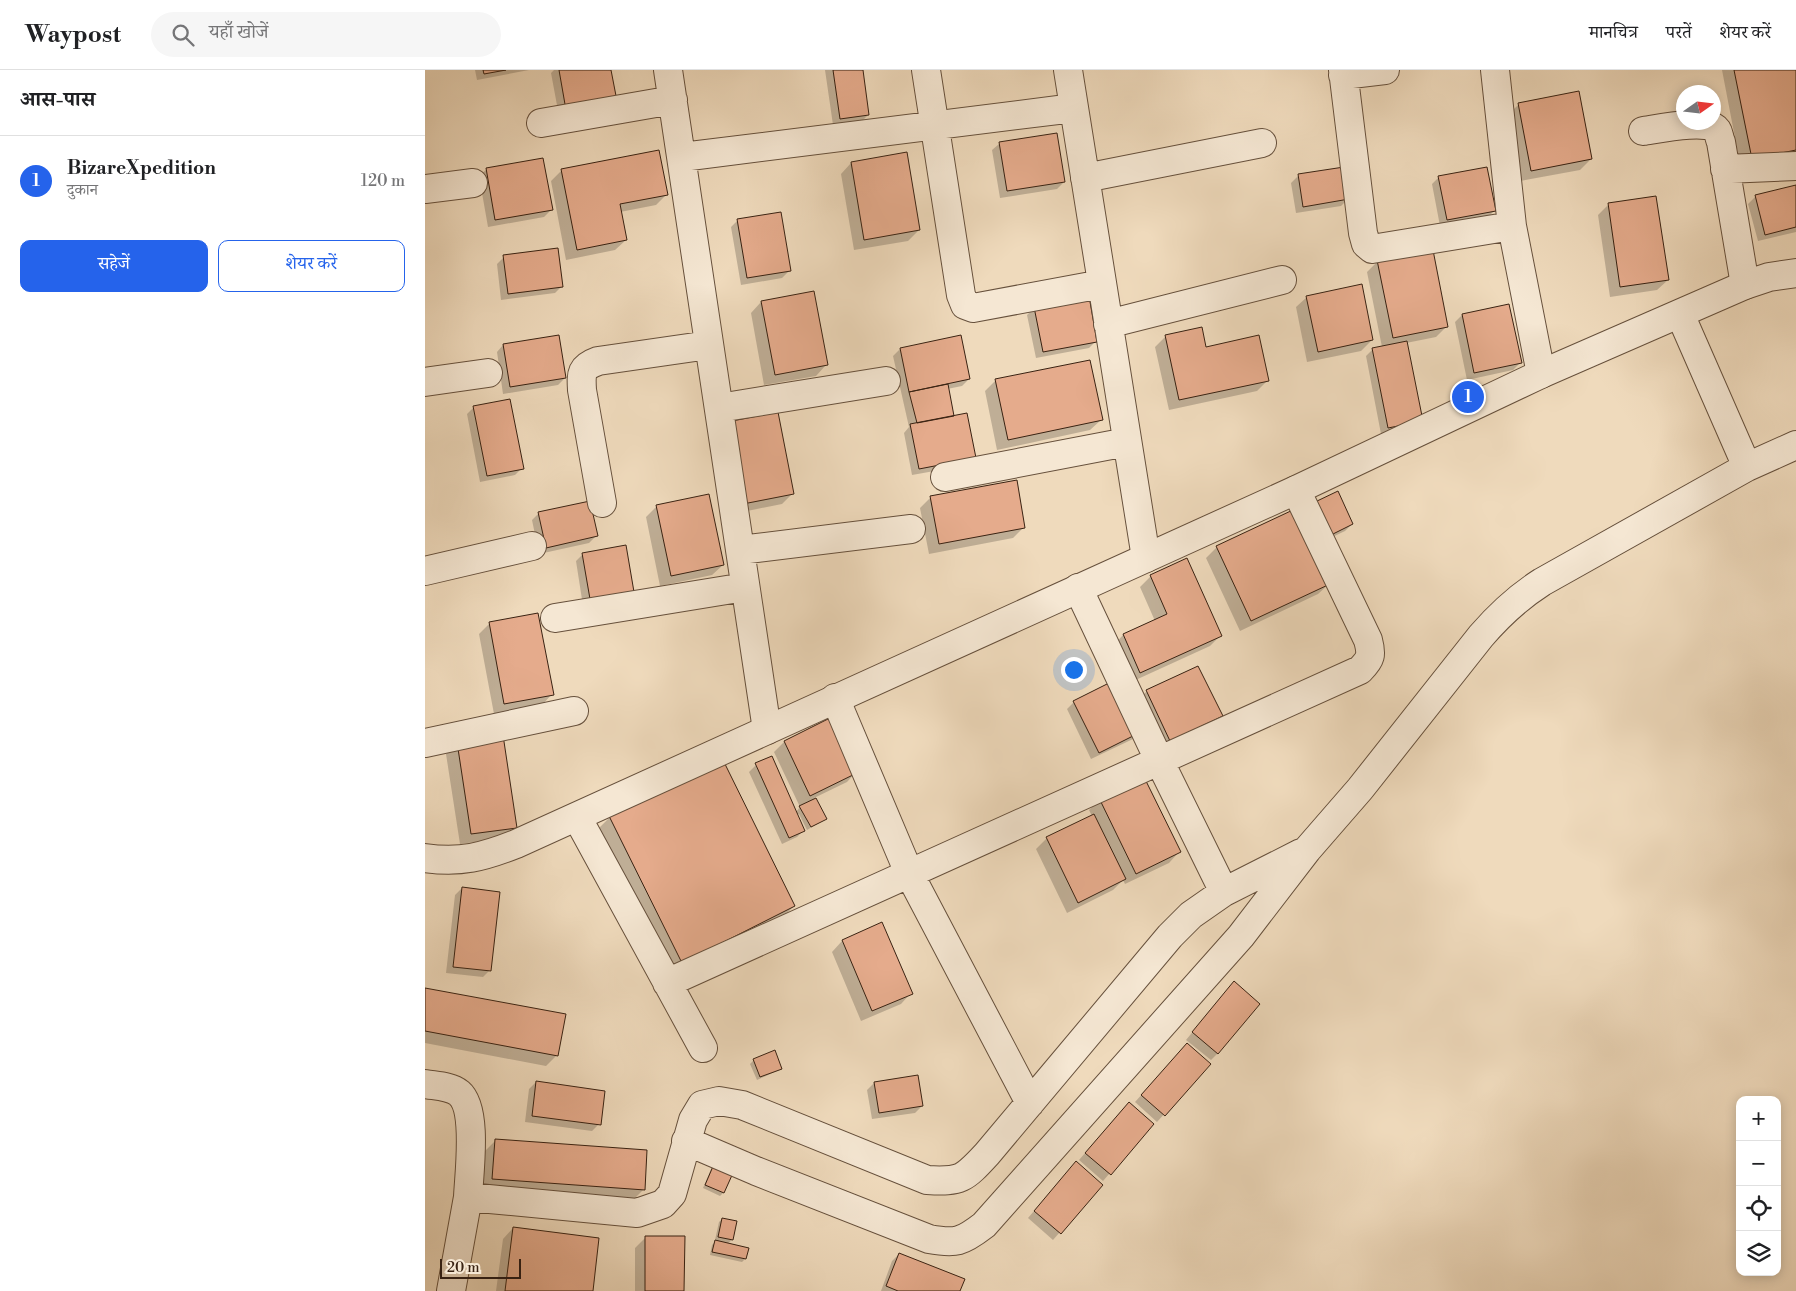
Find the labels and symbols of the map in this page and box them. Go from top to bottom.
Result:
north arrow [1676,85,1721,130]
pin: 1 [1452,378,1484,416]
your location [1061,657,1087,683]
scale bar [440,1256,521,1279]

